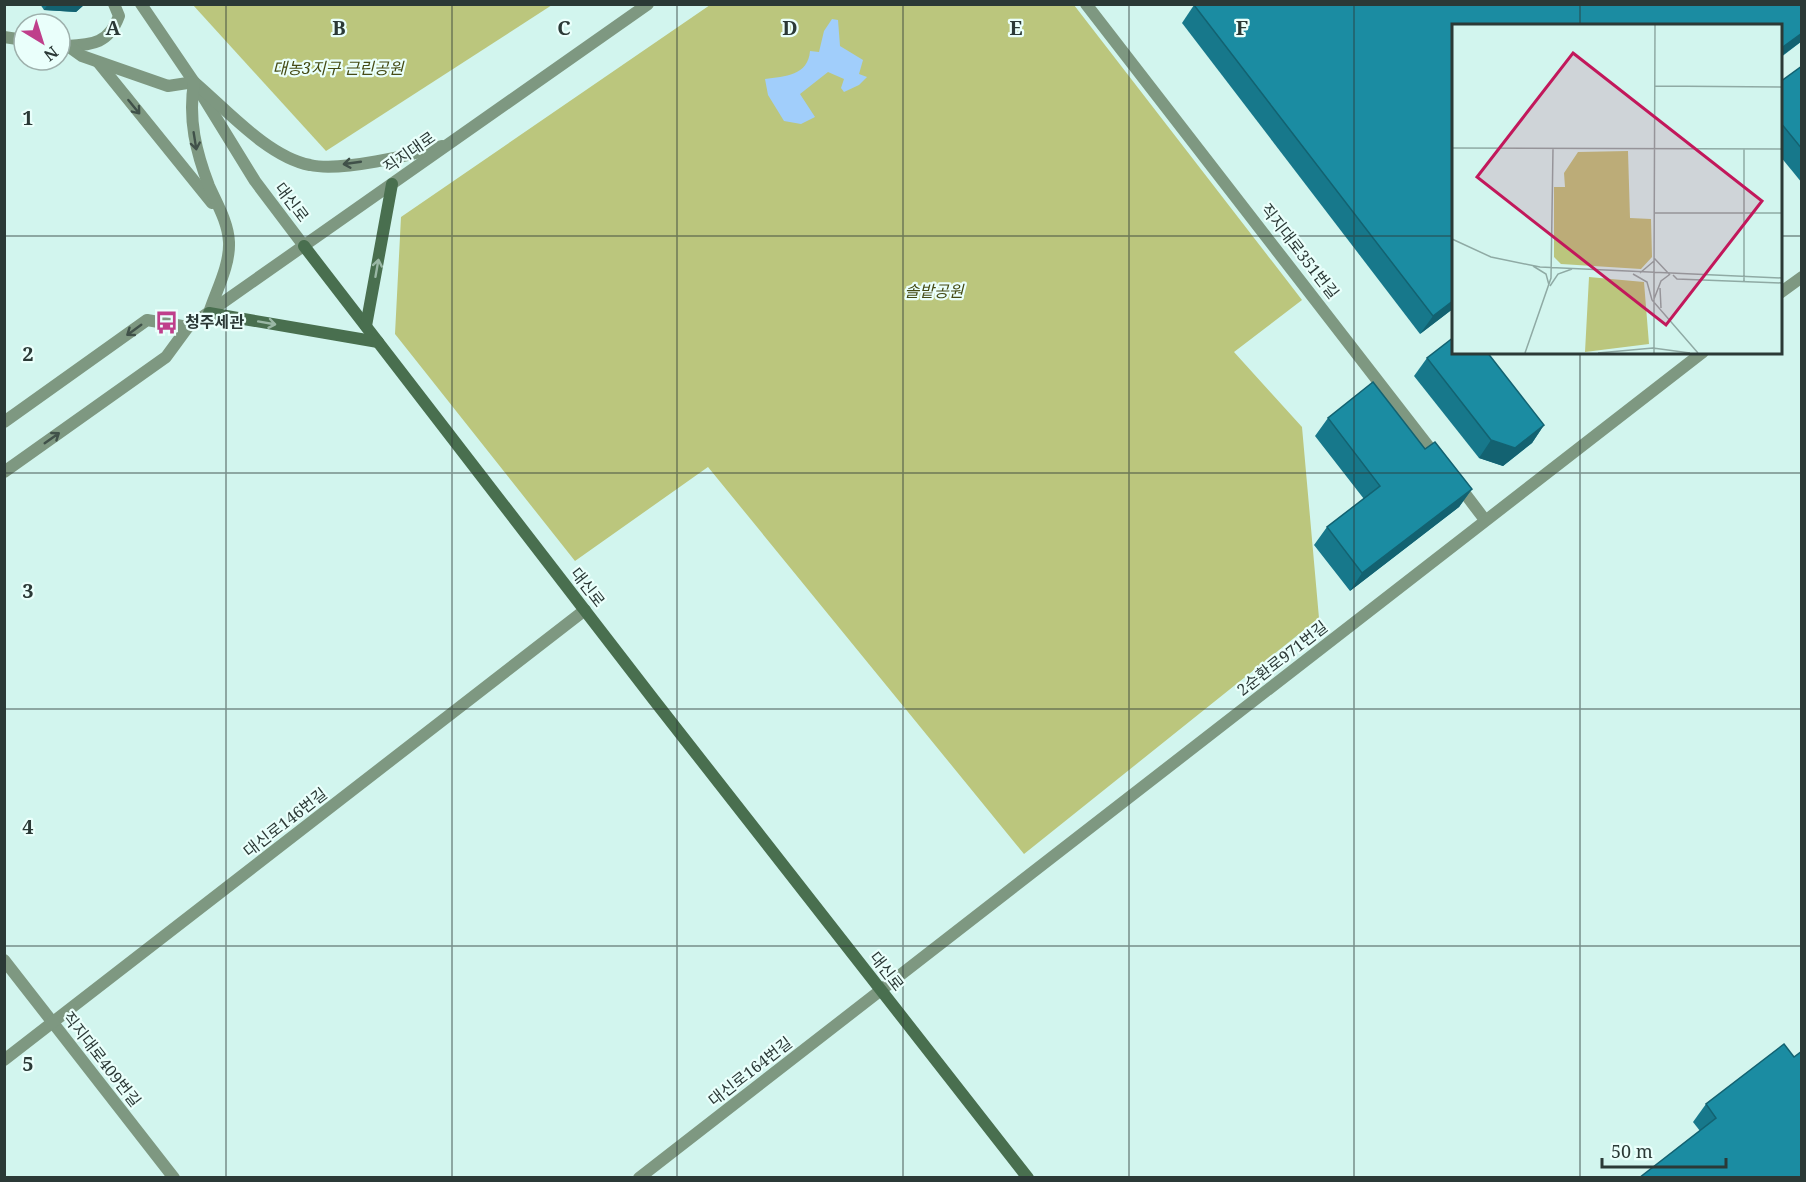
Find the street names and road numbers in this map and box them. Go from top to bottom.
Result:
street label: 직지대로 [379,126,440,178]
street label: 대신로 [270,178,314,226]
street label: 직지대로351번길 [1256,199,1344,303]
street label: 대신로 [566,563,610,611]
street label: 2순환로971번길 [1232,616,1332,700]
street label: 대신로146번길 [239,782,331,862]
street label: 대신로 [865,947,909,995]
street label: 직지대로409번길 [58,1007,146,1111]
street label: 대신로164번길 [704,1031,796,1111]

